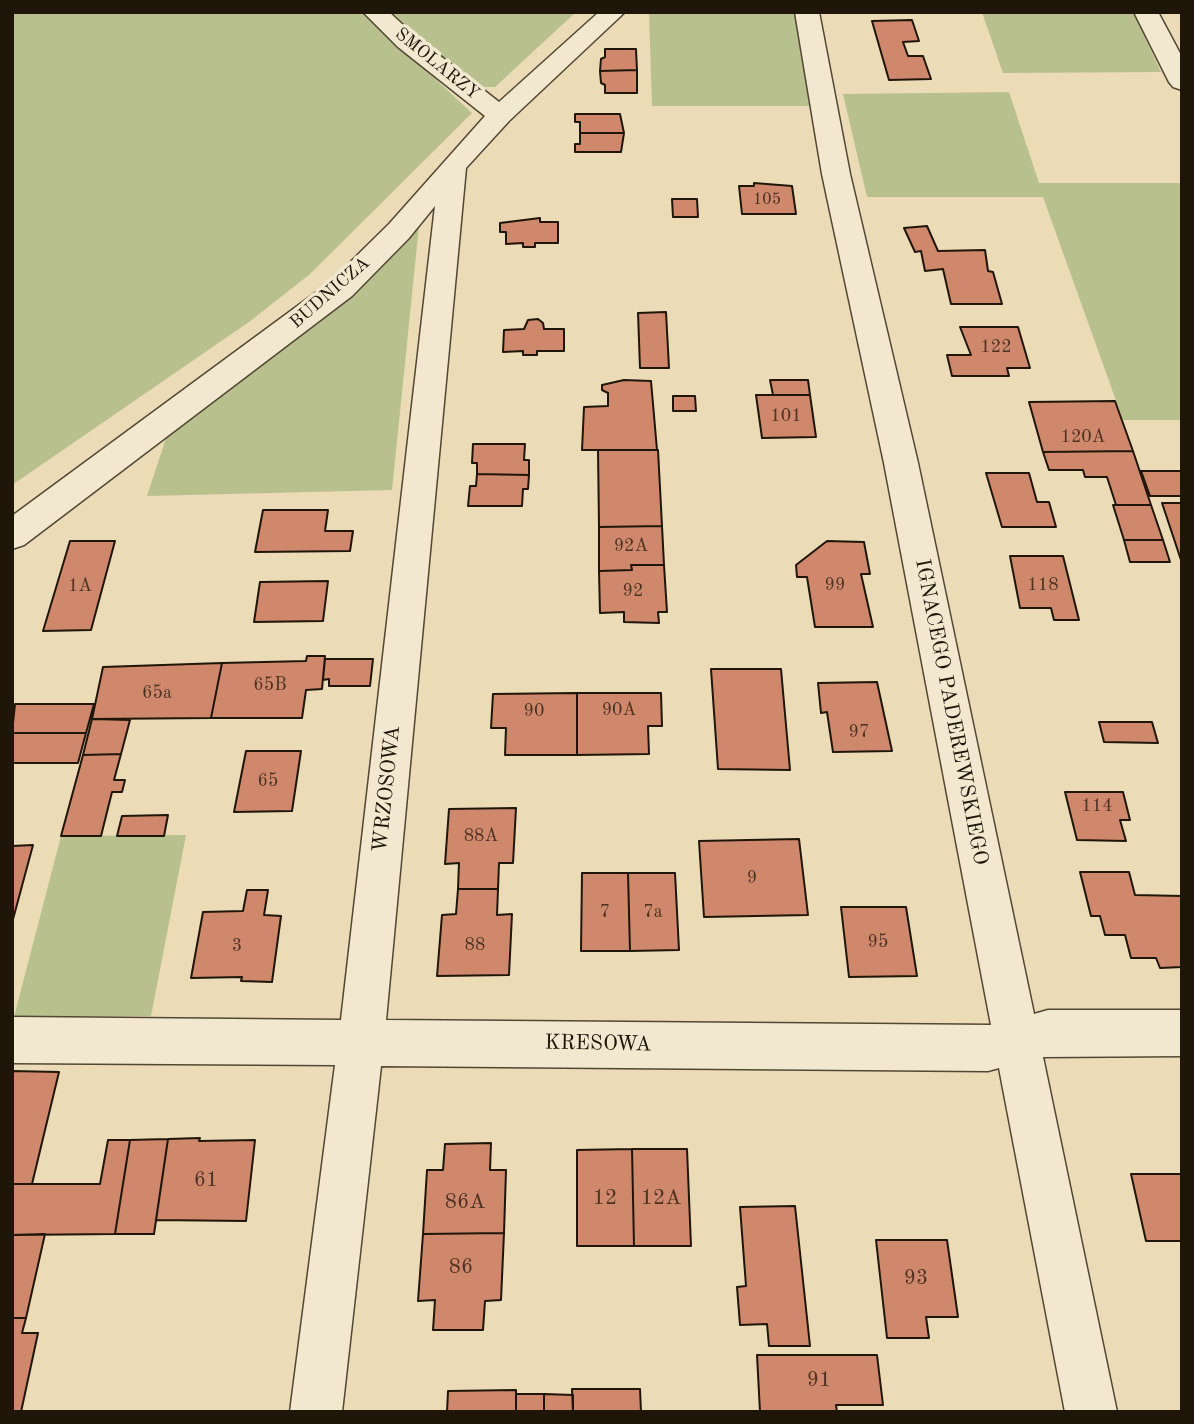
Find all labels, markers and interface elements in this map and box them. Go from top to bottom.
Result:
street label: SMOLARZY [390,23,484,105]
house number: 105 [753,190,781,210]
street label: BUDNICZA [286,253,374,333]
house number: 122 [980,336,1012,358]
house number: 101 [770,405,802,427]
house number: 120A [1060,426,1106,448]
house number: 92A [614,535,648,557]
street label: IGNACEGO PADEREWSKIEGO [909,557,993,867]
house number: 99 [825,574,845,596]
house number: 118 [1027,574,1059,596]
house number: 1A [68,575,92,597]
house number: 92 [623,580,643,602]
house number: 65B [253,674,287,696]
house number: 65a [142,682,172,704]
house number: 90A [602,699,636,721]
house number: 90 [524,700,544,722]
house number: 97 [849,721,869,743]
street label: WRZOSOWA [368,724,406,854]
house number: 65 [258,770,278,792]
house number: 114 [1081,795,1113,817]
house number: 88A [464,825,498,847]
house number: 9 [747,867,757,889]
house number: 7 [600,901,610,923]
house number: 7a [643,901,663,923]
house number: 95 [868,931,888,953]
house number: 88 [465,934,485,956]
house number: 3 [232,935,242,957]
street label: KRESOWA [544,1030,652,1058]
house number: 61 [194,1167,218,1193]
house number: 12 [593,1185,617,1211]
house number: 12A [641,1185,681,1211]
house number: 86A [445,1189,485,1215]
house number: 86 [449,1254,473,1280]
house number: 93 [904,1265,928,1291]
house number: 91 [807,1367,831,1393]

